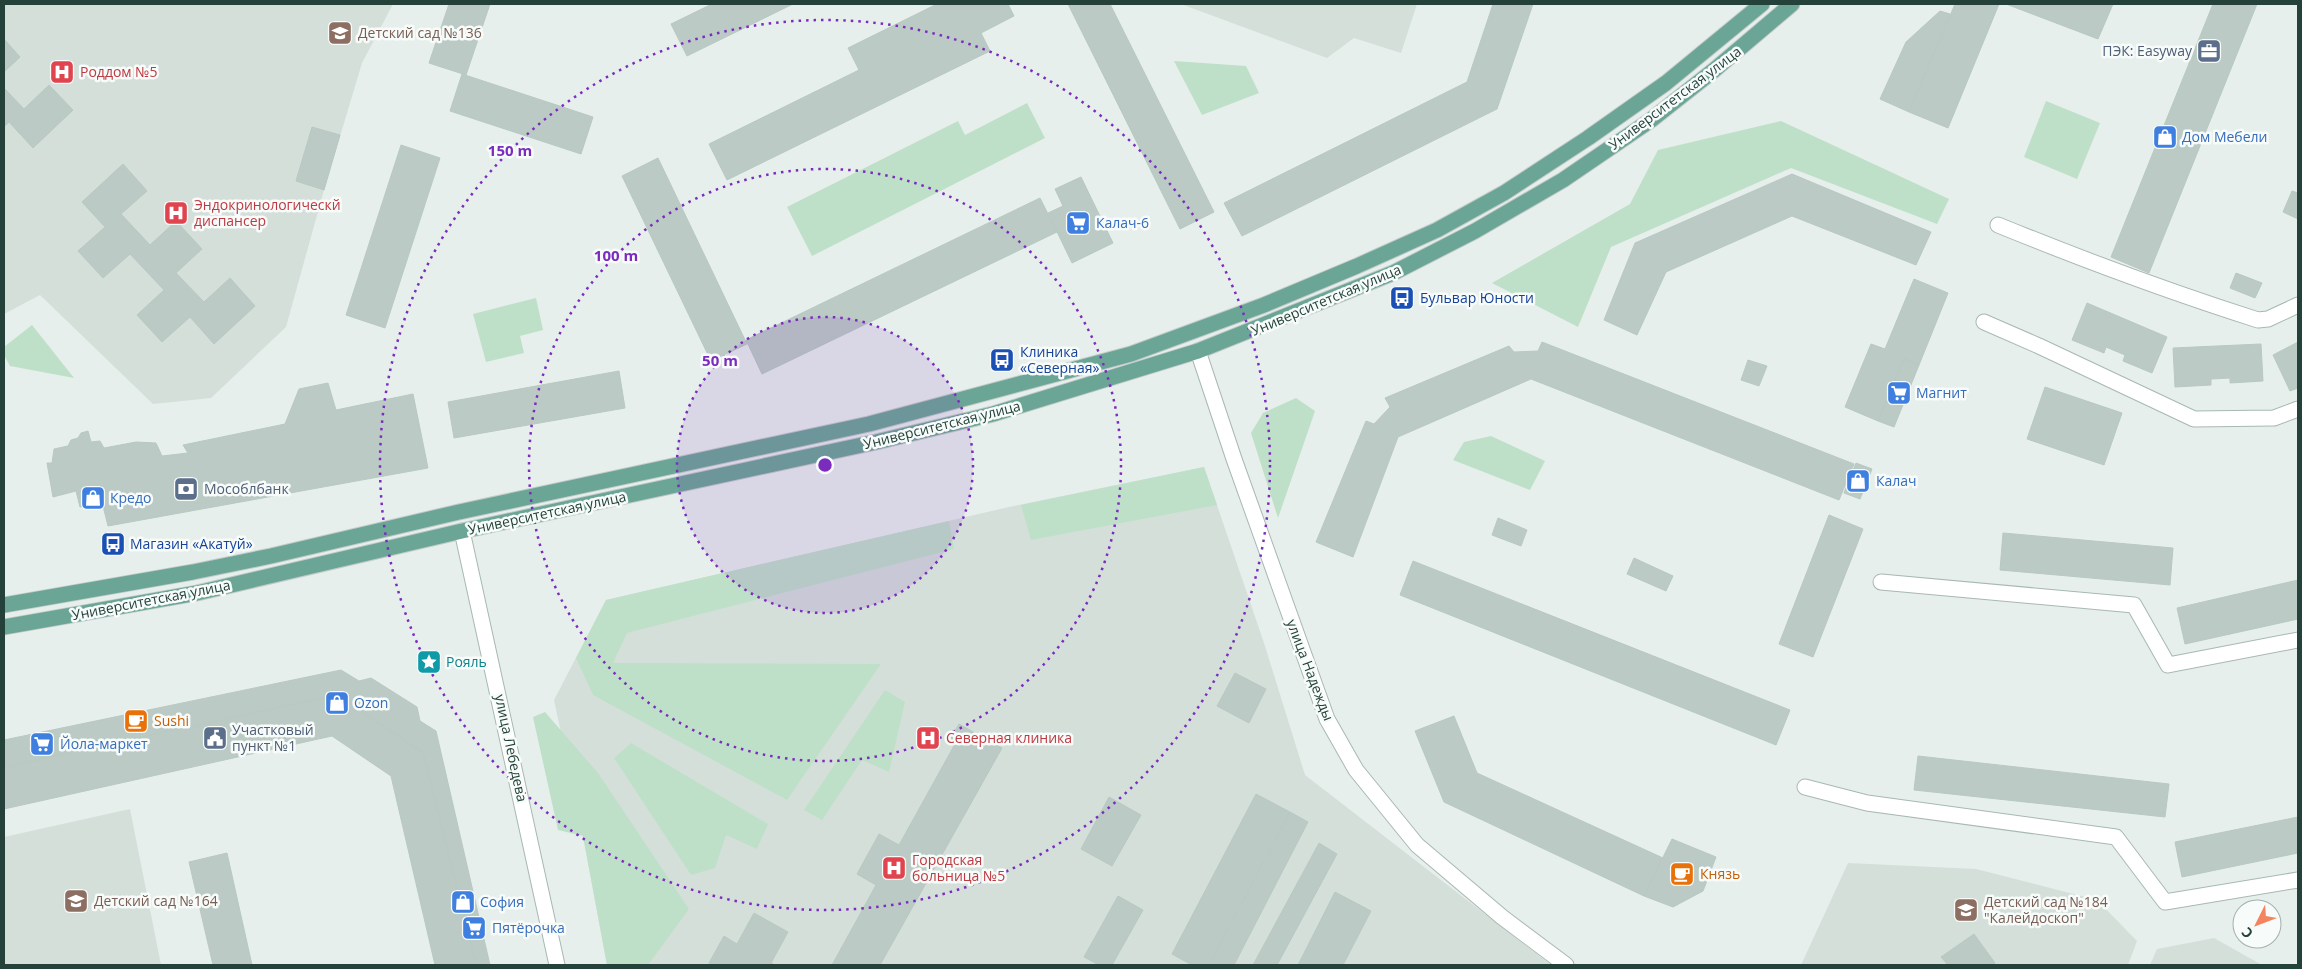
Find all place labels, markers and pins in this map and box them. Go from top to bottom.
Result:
school or university icon: Детский сад №136 [327,20,353,46]
place label: Детский сад №136 [358,23,482,42]
office icon: ПЭК: Easyway [2196,38,2222,64]
place label: ПЭК: Easyway [2102,41,2193,60]
hospital icon: Роддом №5 [49,59,75,85]
place label: Роддом №5 [80,62,158,81]
shop icon: Дом Мебели [2152,124,2178,150]
place label: Дом Мебели [2182,127,2267,146]
place label: Эндокринологическй диспансер [194,195,341,230]
hospital icon: Эндокринологическй диспансер [163,200,189,226]
supermarket icon: Калач-6 [1065,210,1091,236]
place label: Калач-6 [1096,213,1149,232]
bus stop icon: Бульвар Юности [1389,285,1415,311]
place label: Бульвар Юности [1420,288,1534,307]
place label: Клиника «Северная» [1020,342,1099,377]
bus stop icon: Клиника «Северная» [989,347,1015,373]
supermarket icon: Магнит [1886,380,1912,406]
place label: Магнит [1916,383,1967,402]
centre of rings [816,456,834,474]
shop icon: Калач [1845,468,1871,494]
place label: Калач [1876,471,1917,490]
bank icon: Мособлбанк [173,476,199,502]
place label: Мособлбанк [204,479,289,498]
shop icon: Кредо [80,485,106,511]
place label: Кредо [110,488,151,507]
bus stop icon: Магазин «Акатуй» [100,531,126,557]
place label: Магазин «Акатуй» [130,534,253,553]
place icon: Рояль [416,649,442,675]
place label: Рояль [446,652,487,671]
shop icon: Ozon [324,690,350,716]
place label: Ozon [354,693,388,712]
cafe icon: Sushi [123,708,149,734]
place label: Sushi [154,711,189,730]
place label: Участковый пункт №1 [232,720,314,755]
public building icon: Участковый пункт №1 [202,725,228,751]
hospital icon: Северная клиника [915,725,941,751]
place label: Северная клиника [946,728,1072,747]
supermarket icon: Йола-маркет [29,731,55,757]
place label: Йола-маркет [60,734,148,753]
place label: Городская больница №5 [912,850,1005,885]
hospital icon: Городская больница №5 [881,855,907,881]
cafe icon: Князь [1669,861,1695,887]
place label: Князь [1700,864,1740,883]
school or university icon: Детский сад №164 [63,888,89,914]
shop icon: София [450,889,476,915]
place label: Детский сад №164 [94,891,218,910]
place label: София [480,892,524,911]
place label: Детский сад №184 "Калейдоскоп" [1984,892,2108,927]
school or university icon: Детский сад №184 "Калейдоскоп" [1953,897,1979,923]
supermarket icon: Пятёрочка [461,915,487,941]
place label: Пятёрочка [492,918,565,937]

